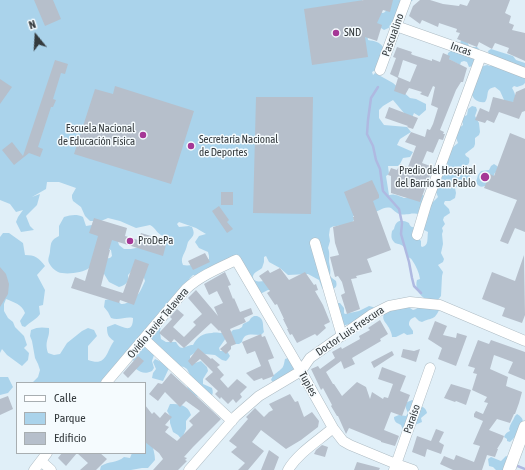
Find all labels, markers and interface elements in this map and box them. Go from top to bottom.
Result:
street label: Pascualino [379,12,407,58]
north arrow [16,16,56,56]
text: N [27,18,37,31]
place label: SND [344,26,361,40]
marker: SND [331,28,341,38]
street label: Incas [449,39,473,59]
place label: Escuela Nacional de Educación Física [58,122,135,148]
marker: Escuela Nacional de Educación Física [138,130,148,140]
place label: Secretaría Nacional de Deportes [199,133,278,159]
marker: Secretaría Nacional de Deportes [186,141,196,151]
place label: Predio del Hospital del Barrio San Pablo [395,164,476,190]
marker: Predio del Hospital del Barrio San Pablo [479,171,491,183]
place label: ProDePa [138,234,173,248]
marker: ProDePa [125,236,135,246]
street label: Ovidio Javier Talavera [125,285,191,361]
street label: Doctor Luis Frescura [313,303,387,359]
street label: Tupies [296,369,320,399]
legend [16,382,146,454]
text: Calle [54,391,77,405]
street label: Paraíso [401,403,423,435]
text: Parque [54,411,86,425]
text: Edificio [54,431,86,445]

